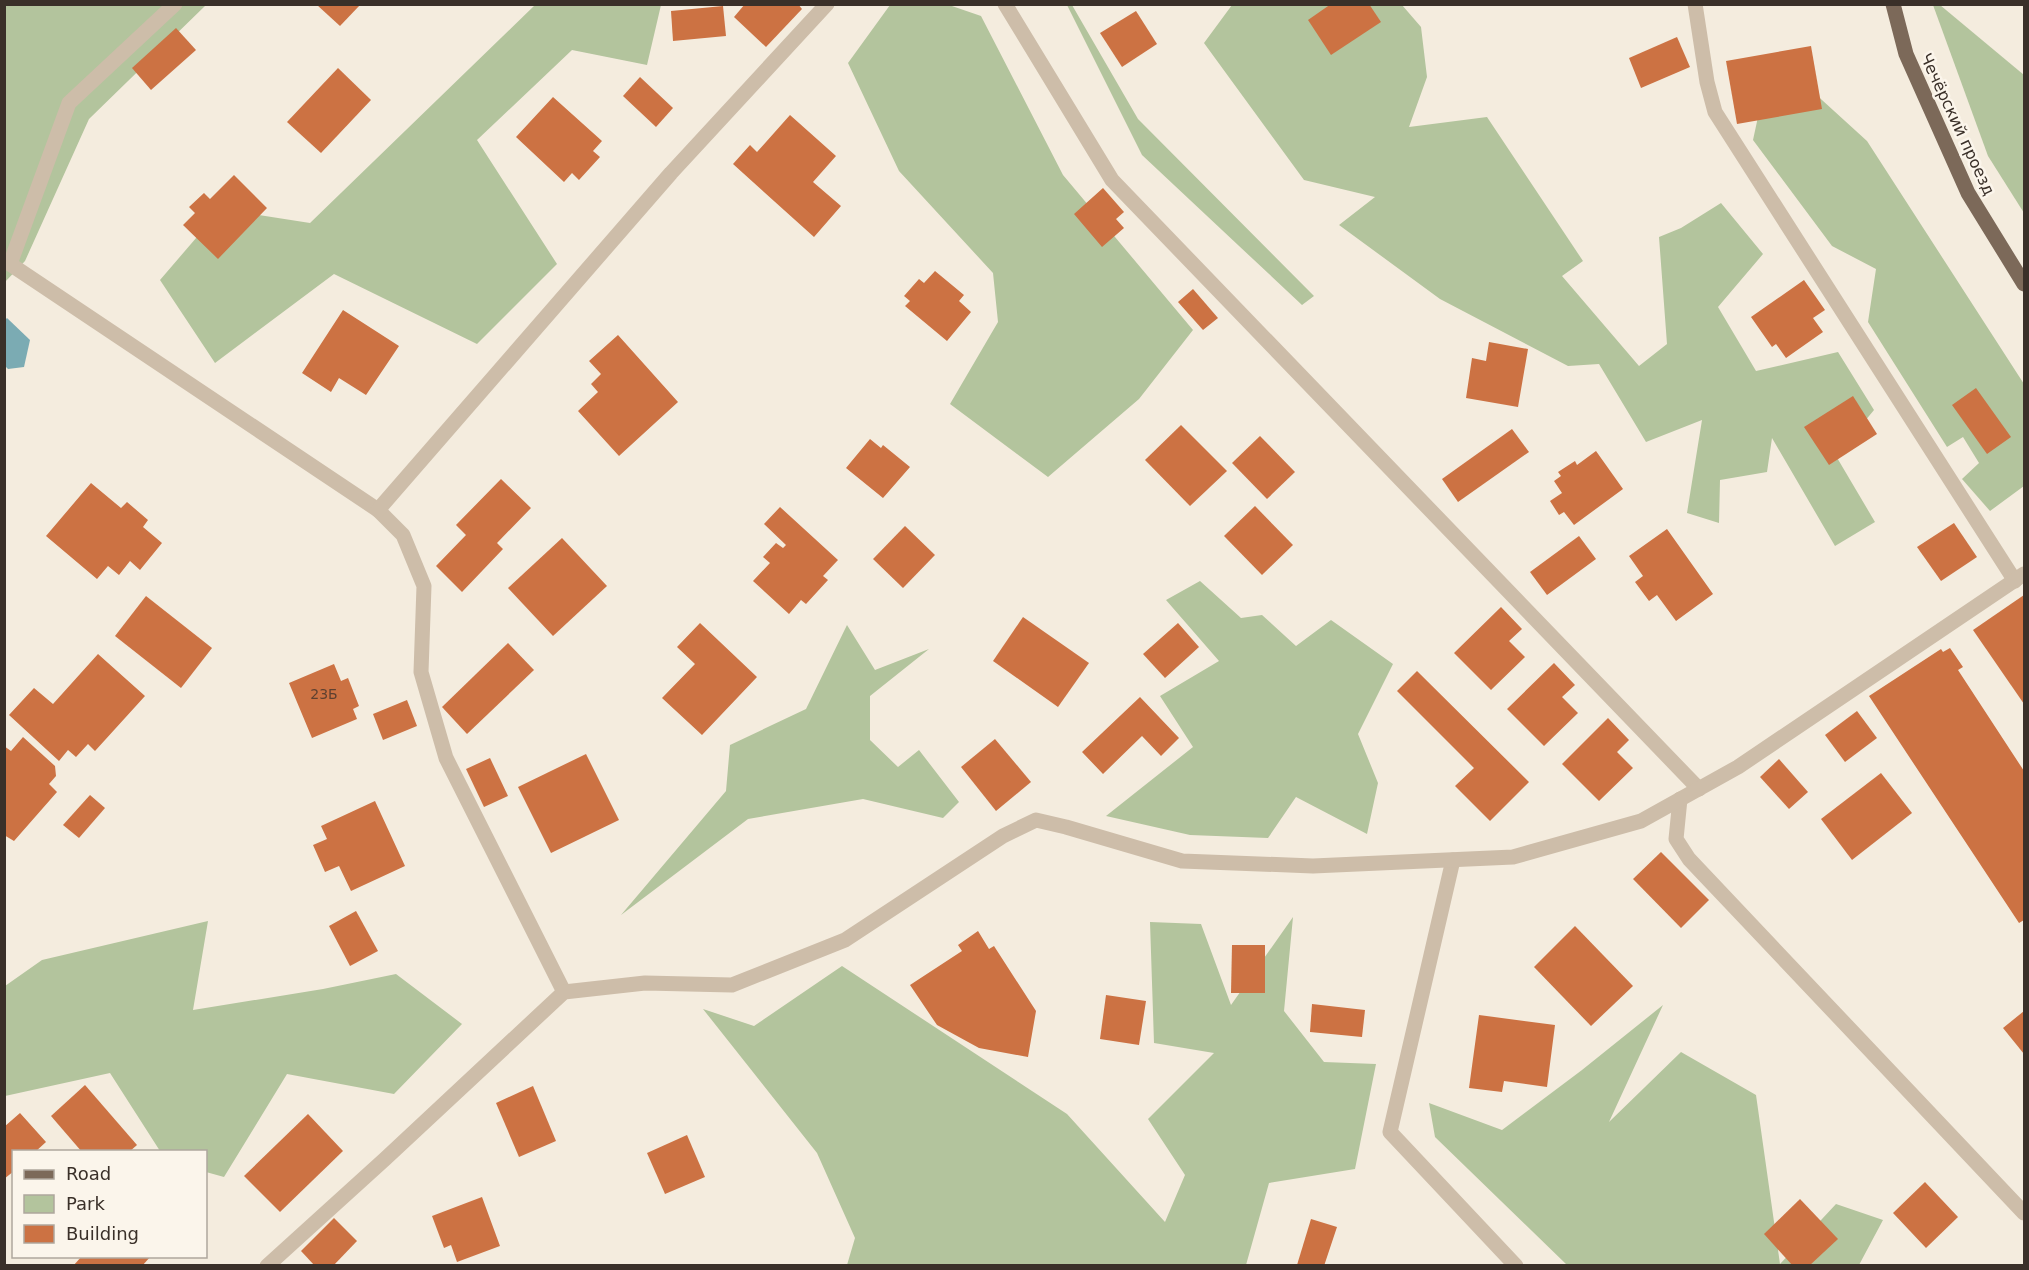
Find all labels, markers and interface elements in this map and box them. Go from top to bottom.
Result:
street label: Чечёрский проезд [1916,50,1999,198]
house number: 23Б [310,686,338,702]
legend [12,1150,207,1258]
text: Road [66,1163,111,1184]
text: Park [66,1193,105,1214]
text: Building [66,1223,139,1244]

